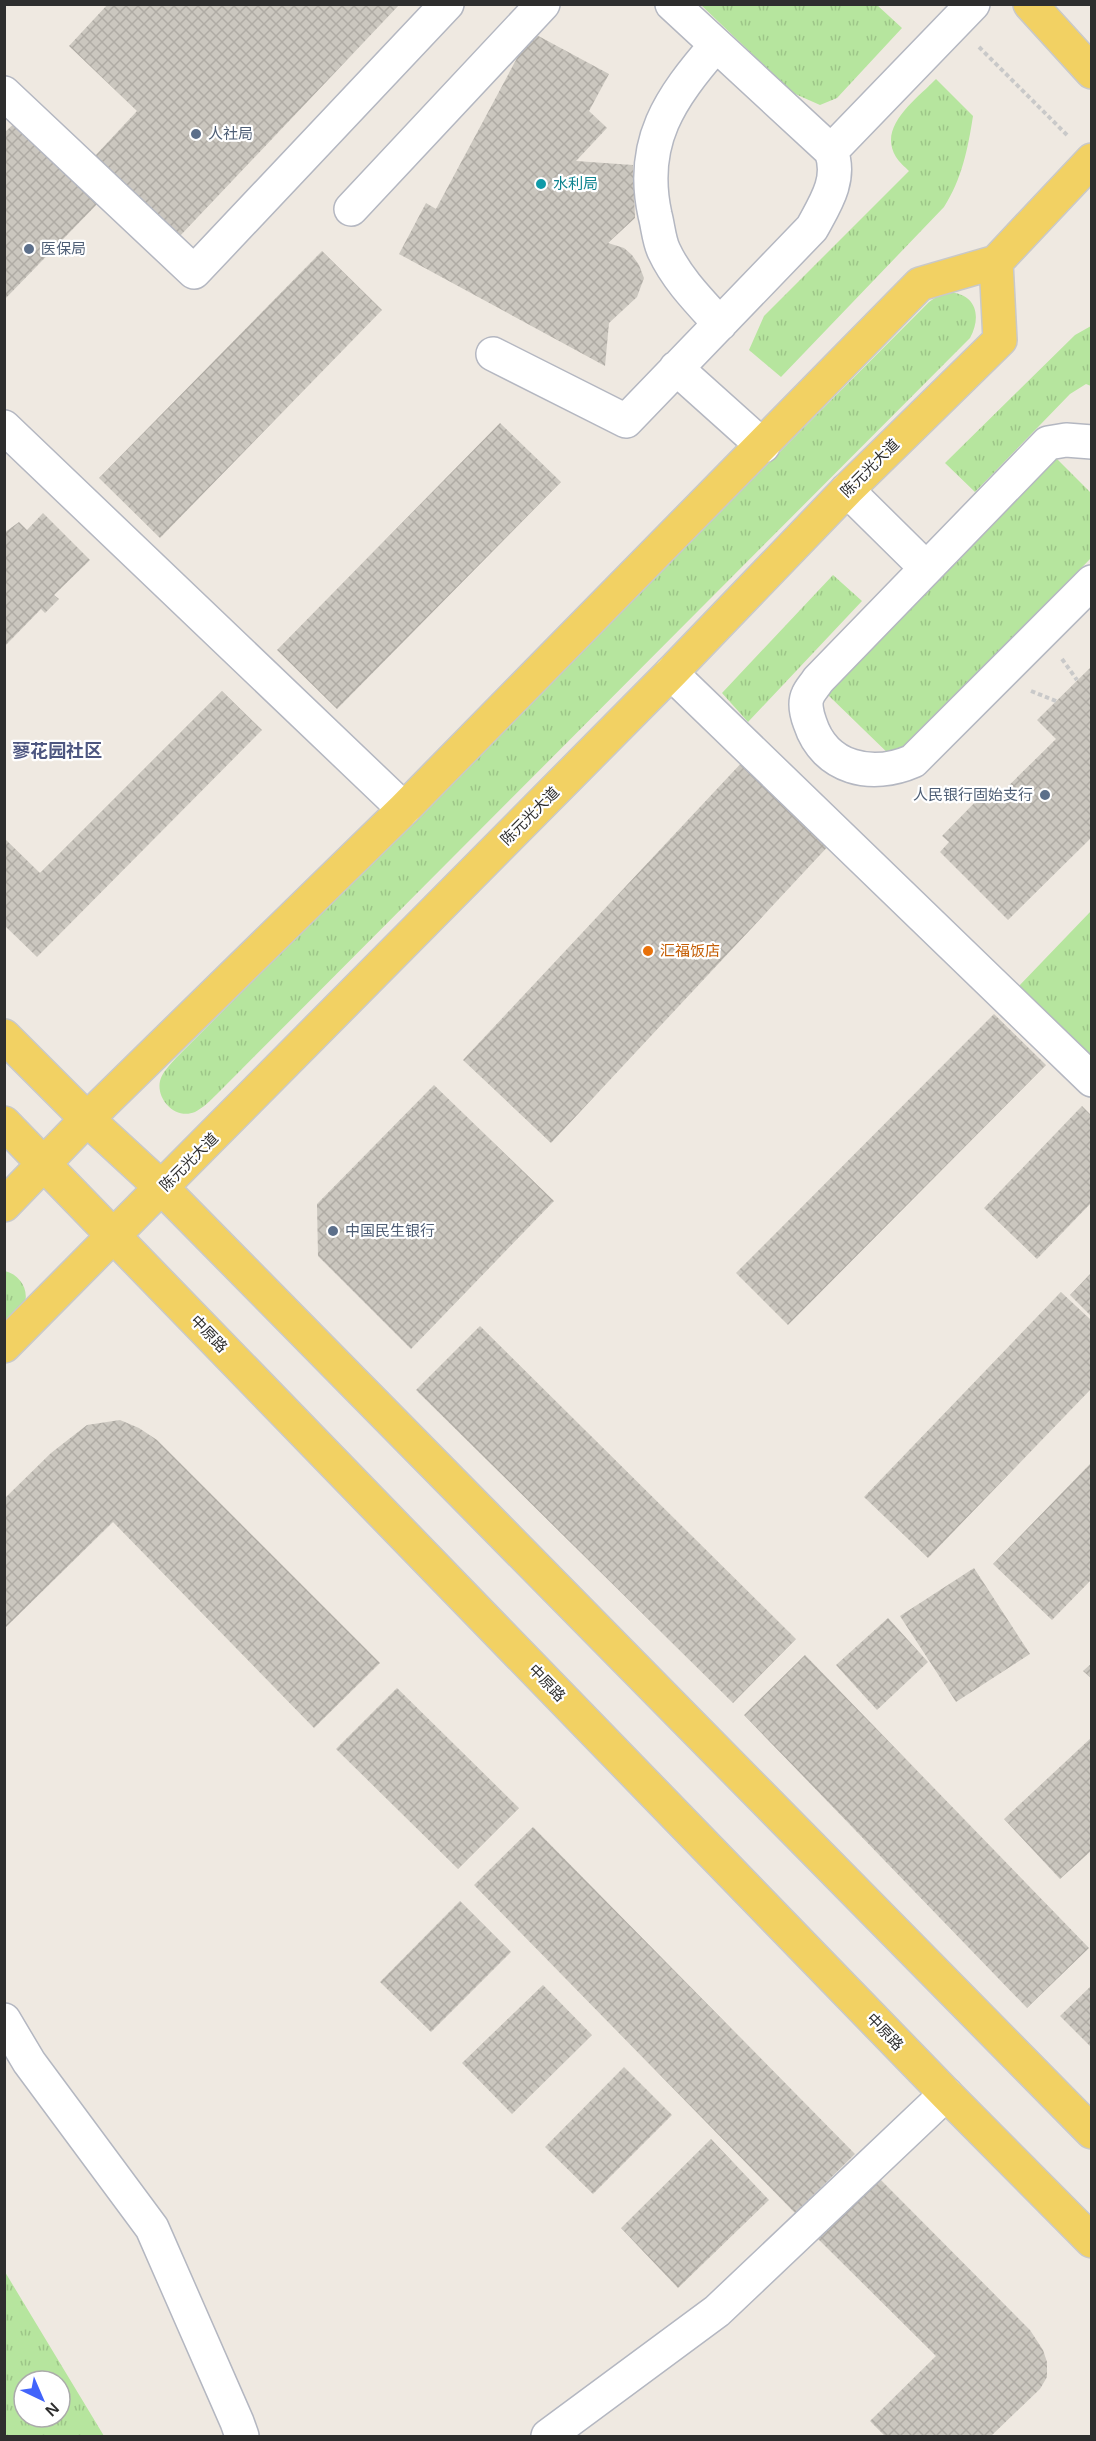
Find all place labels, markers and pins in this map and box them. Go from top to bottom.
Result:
place label: 人社局 [208,125,253,142]
marker: 人社局 [189,127,203,141]
place label: 水利局 [553,175,598,192]
marker: 水利局 [534,177,548,191]
place label: 医保局 [41,240,86,257]
marker: 医保局 [22,242,36,256]
place label: 人民银行固始支行 [913,786,1033,803]
marker: 人民银行固始支行 [1038,788,1052,802]
place label: 汇福饭店 [660,942,720,959]
marker: 汇福饭店 [641,944,655,958]
place label: 中国民生银行 [345,1222,435,1239]
marker: 中国民生银行 [326,1224,340,1238]

